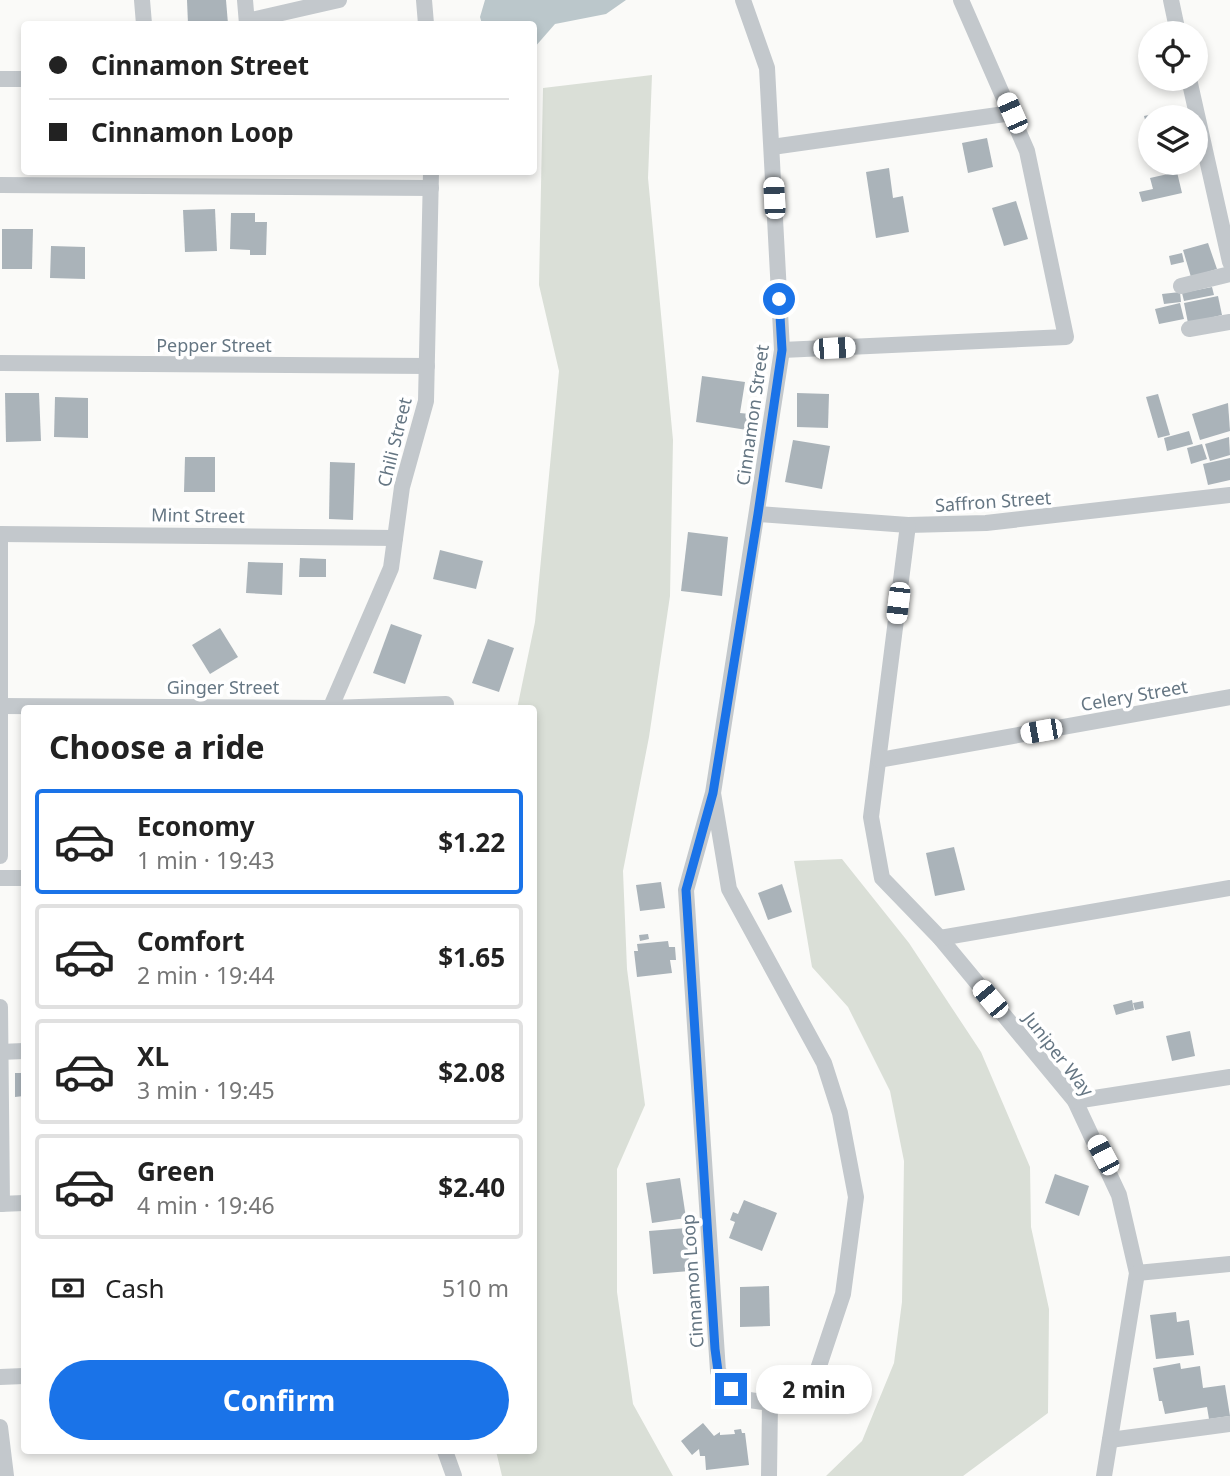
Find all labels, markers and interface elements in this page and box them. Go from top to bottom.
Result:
map controls [1138,21,1208,175]
button: locate [1138,21,1208,91]
text: Cinnamon Street [91,47,309,83]
car [994,90,1031,136]
button: layers [1138,105,1208,175]
text: Cinnamon Loop [91,114,294,150]
car [763,176,786,220]
route start [763,283,795,315]
street label: Pepper Street [156,333,272,357]
car [813,336,856,360]
street label: Cinnamon Street [730,342,774,487]
street label: Chili Street [371,394,417,489]
street label: Saffron Street [934,485,1052,517]
street label: Mint Street [151,502,245,528]
car [886,581,911,625]
street label: Celery Street [1079,674,1190,716]
street label: Ginger Street [167,675,280,699]
car [1019,717,1064,745]
text: Choose a ride [49,725,265,768]
text: Economy [137,808,255,844]
icon: car [53,810,116,873]
text: $1.22 [438,824,505,860]
text: 1 min · 19:43 [137,844,275,876]
text: Comfort [137,923,245,959]
icon: car [53,925,116,988]
text: $1.65 [438,939,505,975]
text: 2 min · 19:44 [137,959,275,991]
car [969,976,1012,1022]
street label: Juniper Way [1017,1005,1100,1102]
text: XL [137,1038,169,1074]
icon: car [53,1040,116,1103]
text: $2.08 [438,1054,505,1090]
text: 3 min · 19:45 [137,1074,275,1106]
car [1084,1132,1123,1178]
text: Green [137,1153,215,1189]
icon: car [53,1155,116,1218]
text: $2.40 [438,1169,505,1205]
text: 4 min · 19:46 [137,1189,275,1221]
street label: Cinnamon Loop [675,1213,709,1349]
icon: cash [49,1269,87,1307]
text: Cash [105,1270,165,1306]
text: 510 m [442,1272,509,1304]
button: Confirm [49,1360,509,1440]
callout: 2 min [756,1364,871,1414]
route end [715,1373,747,1405]
text: 2 min [782,1373,846,1405]

